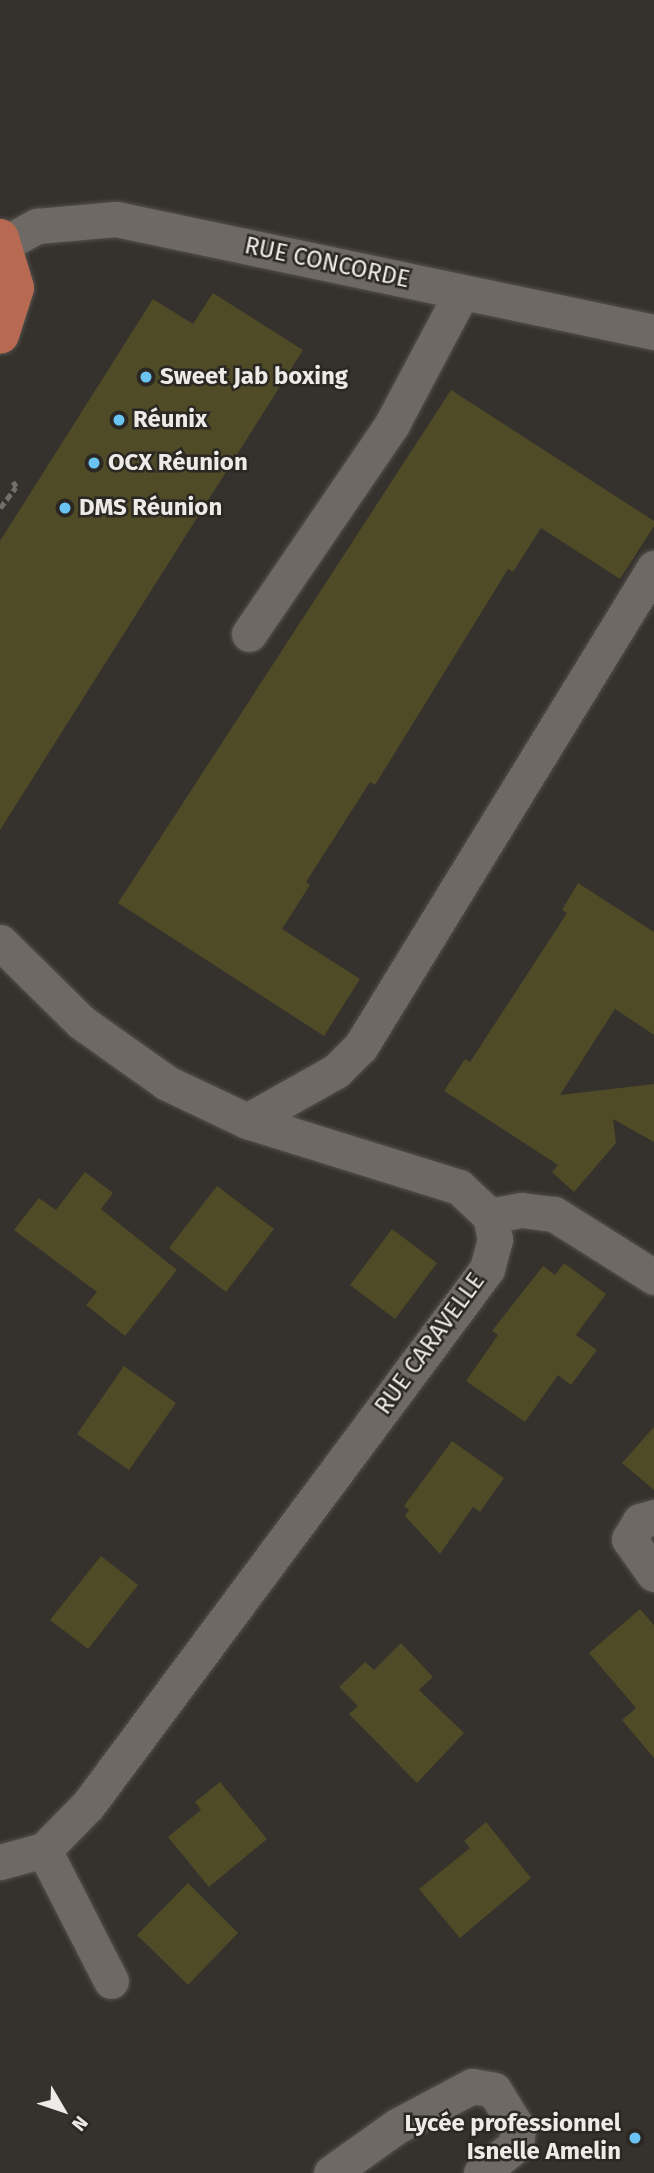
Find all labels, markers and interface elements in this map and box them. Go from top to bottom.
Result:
street label: RUE CONCORDE [242,231,412,295]
place label: Sweet Jab boxing [160,363,348,391]
marker: Sweet Jab boxing [138,369,154,385]
place label: Réunix [133,406,207,434]
marker: Réunix [111,412,127,428]
place label: OCX Réunion [108,449,248,477]
marker: OCX Réunion [86,455,102,471]
place label: DMS Réunion [79,494,222,522]
marker: DMS Réunion [57,500,73,516]
street label: RUE CARAVELLE [369,1268,491,1420]
north arrow [28,2075,98,2145]
place label: Lycée professionnel Isnelle Amelin [404,2110,621,2166]
text: N [67,2111,93,2136]
marker: Lycée professionnel Isnelle Amelin [627,2130,643,2146]

